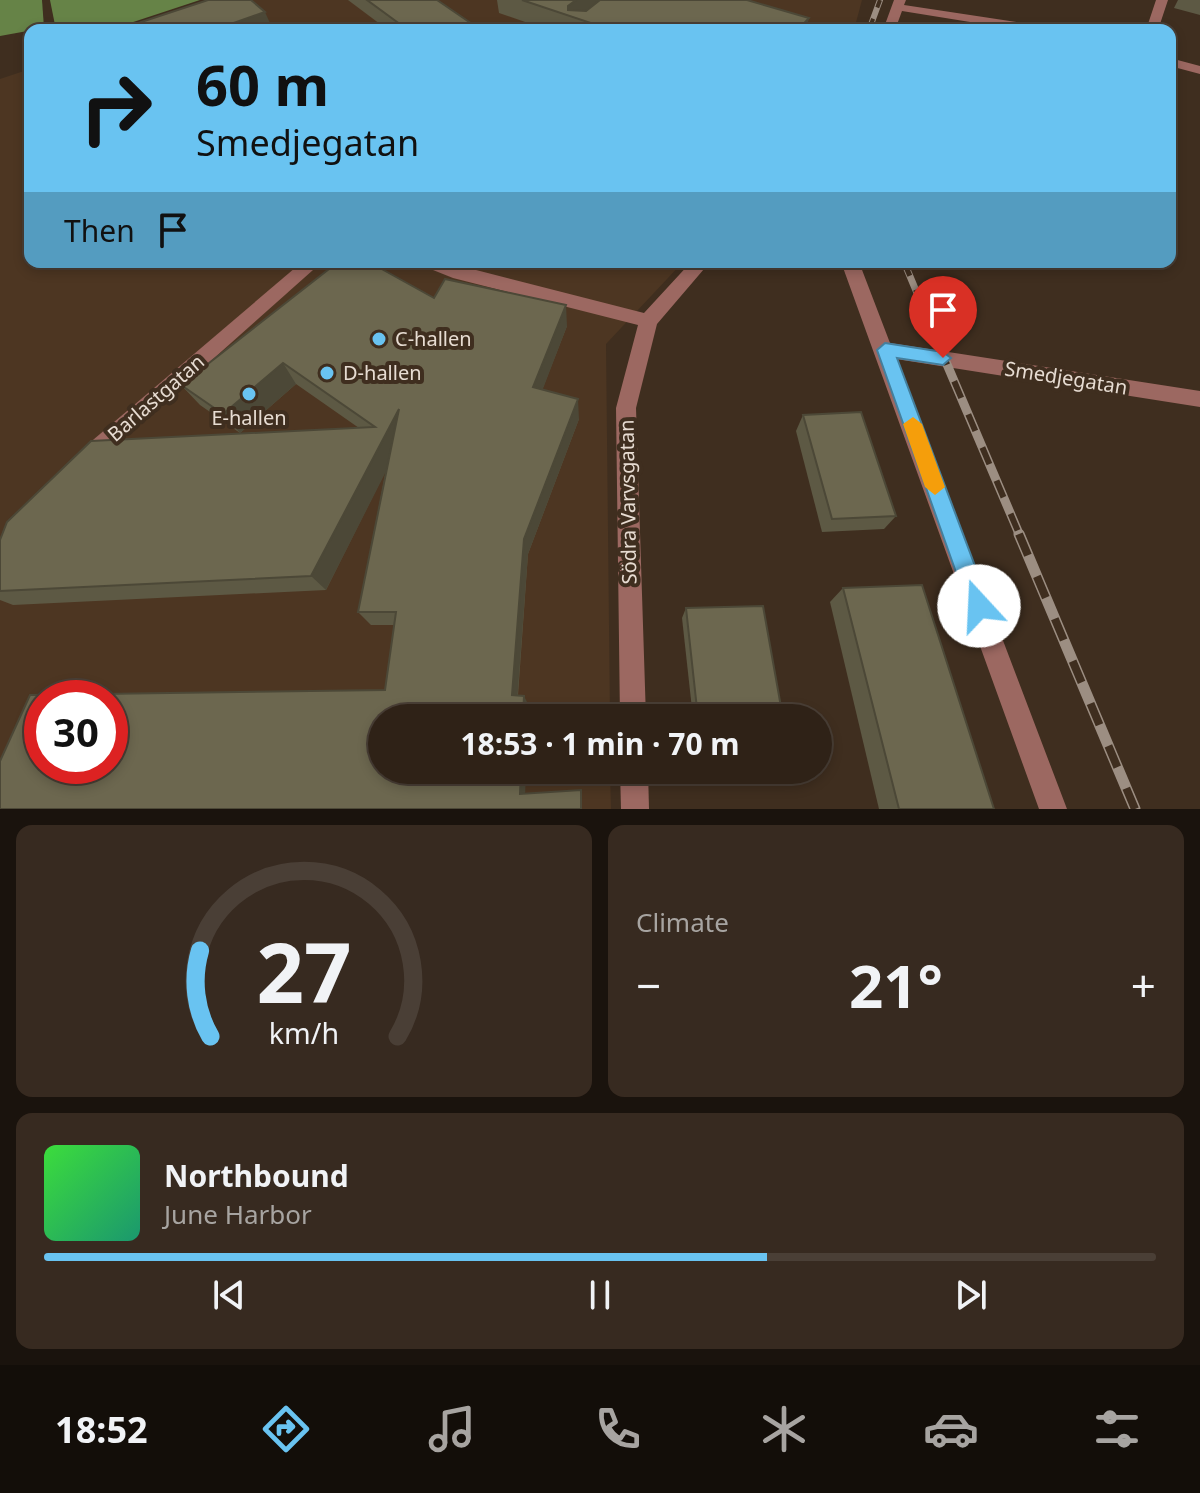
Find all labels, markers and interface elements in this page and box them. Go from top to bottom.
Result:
text: 60 m [196,46,329,122]
icon: right [64,56,168,160]
text: Smedjegatan [196,118,419,167]
icon: arrive [151,208,195,252]
text: Then [64,210,135,251]
pin [909,276,977,358]
icon: arrive [921,288,965,332]
place label: C-hallen [395,325,472,352]
marker: C-hallen [370,330,388,348]
street label: Barlastgatan [102,348,210,447]
street label: Smedjegatan [1003,354,1129,401]
place label: D-hallen [343,359,422,386]
marker: D-hallen [318,364,336,382]
marker: E-hallen [240,385,258,403]
place label: E-hallen [211,404,287,431]
street label: Södra Varvsgatan [613,419,642,585]
position arrow [937,564,1021,648]
speed limit sign: 30 [24,680,128,784]
text: 18:53 · 1 min · 70 m [460,723,740,764]
text: Climate [636,904,729,940]
text: 27 [256,914,352,1027]
text: 21° [849,944,943,1026]
text: − [636,955,661,1015]
text: + [1131,955,1156,1015]
text: km/h [269,1013,339,1052]
text: Northbound [164,1155,349,1196]
text: June Harbor [164,1196,312,1232]
icon: previous [207,1273,251,1317]
icon: pause [578,1273,622,1317]
icon: next [949,1273,993,1317]
icon: directions [258,1401,314,1457]
icon: music [424,1401,480,1457]
icon: phone [590,1401,646,1457]
icon: climate [756,1401,812,1457]
icon: car [923,1401,979,1457]
icon: filters [1089,1401,1145,1457]
text: 18:52 [55,1405,148,1454]

